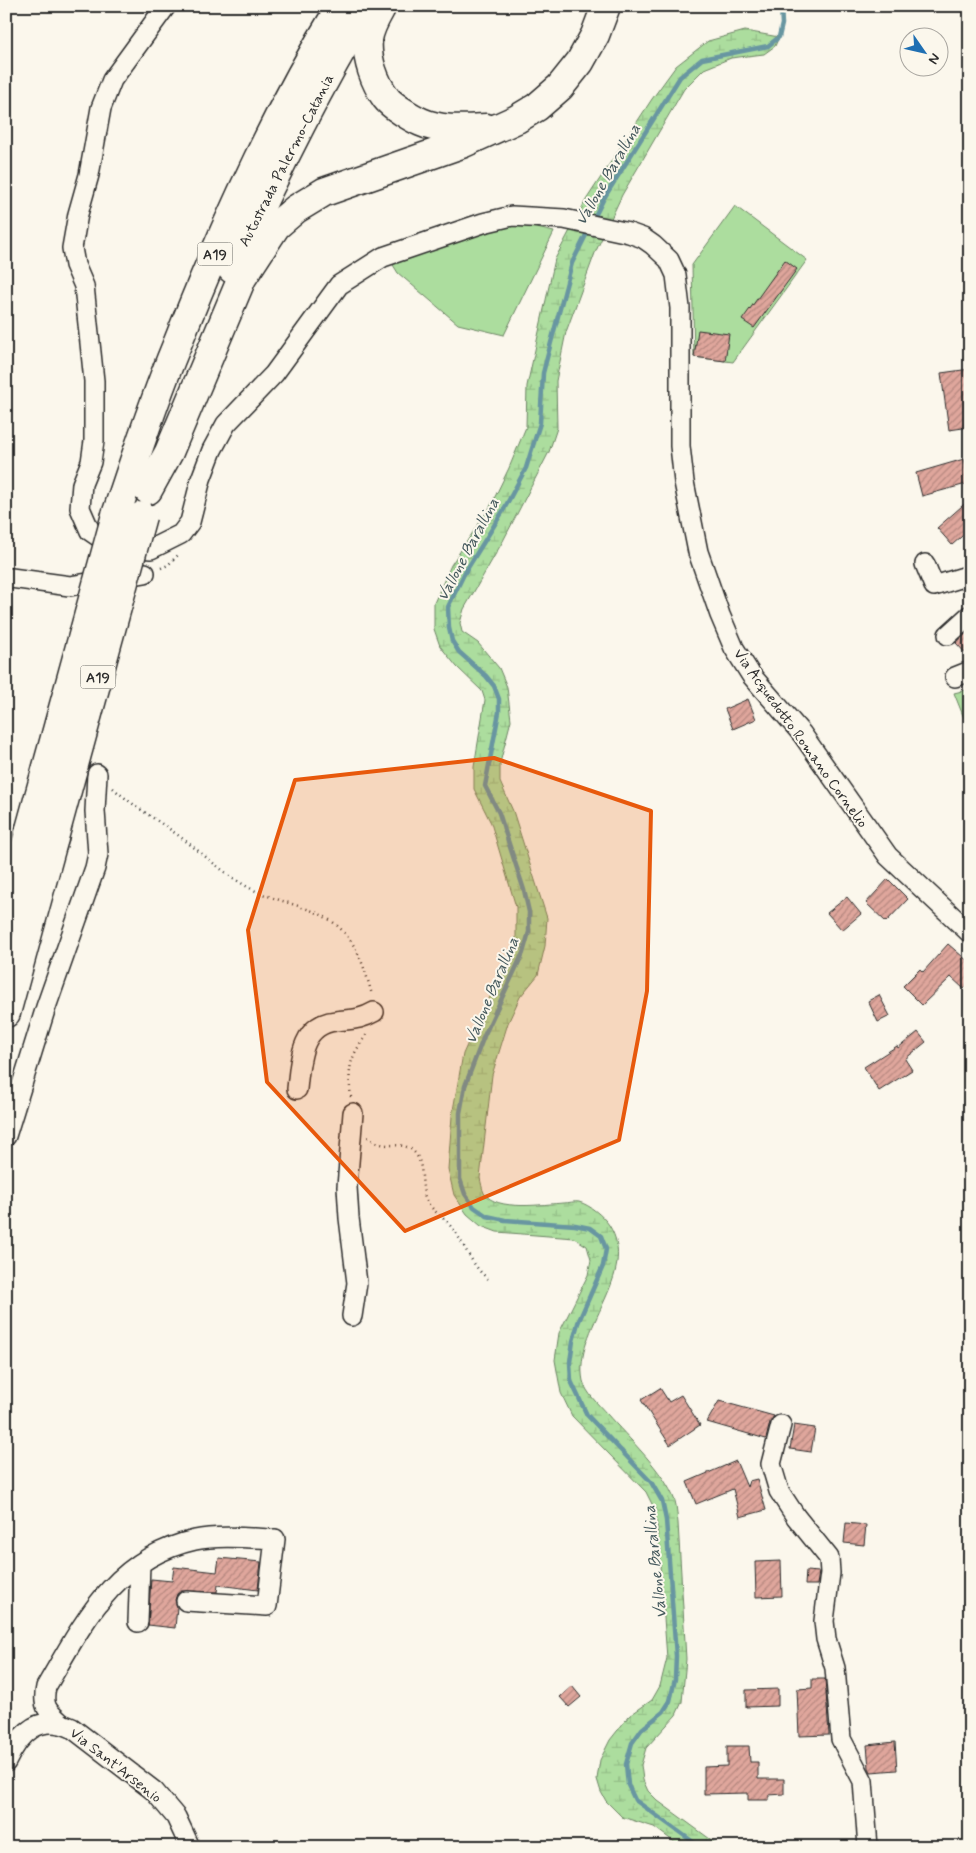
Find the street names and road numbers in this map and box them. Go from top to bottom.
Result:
street label: Autostrada Palermo-Catania [235,70,339,250]
road number: A19 [198,242,232,266]
street label: Via Acquedotto Romano Cornelio [728,645,872,832]
road number: A19 [80,666,116,689]
street label: Via Sant'Arsenio [65,1724,166,1808]

